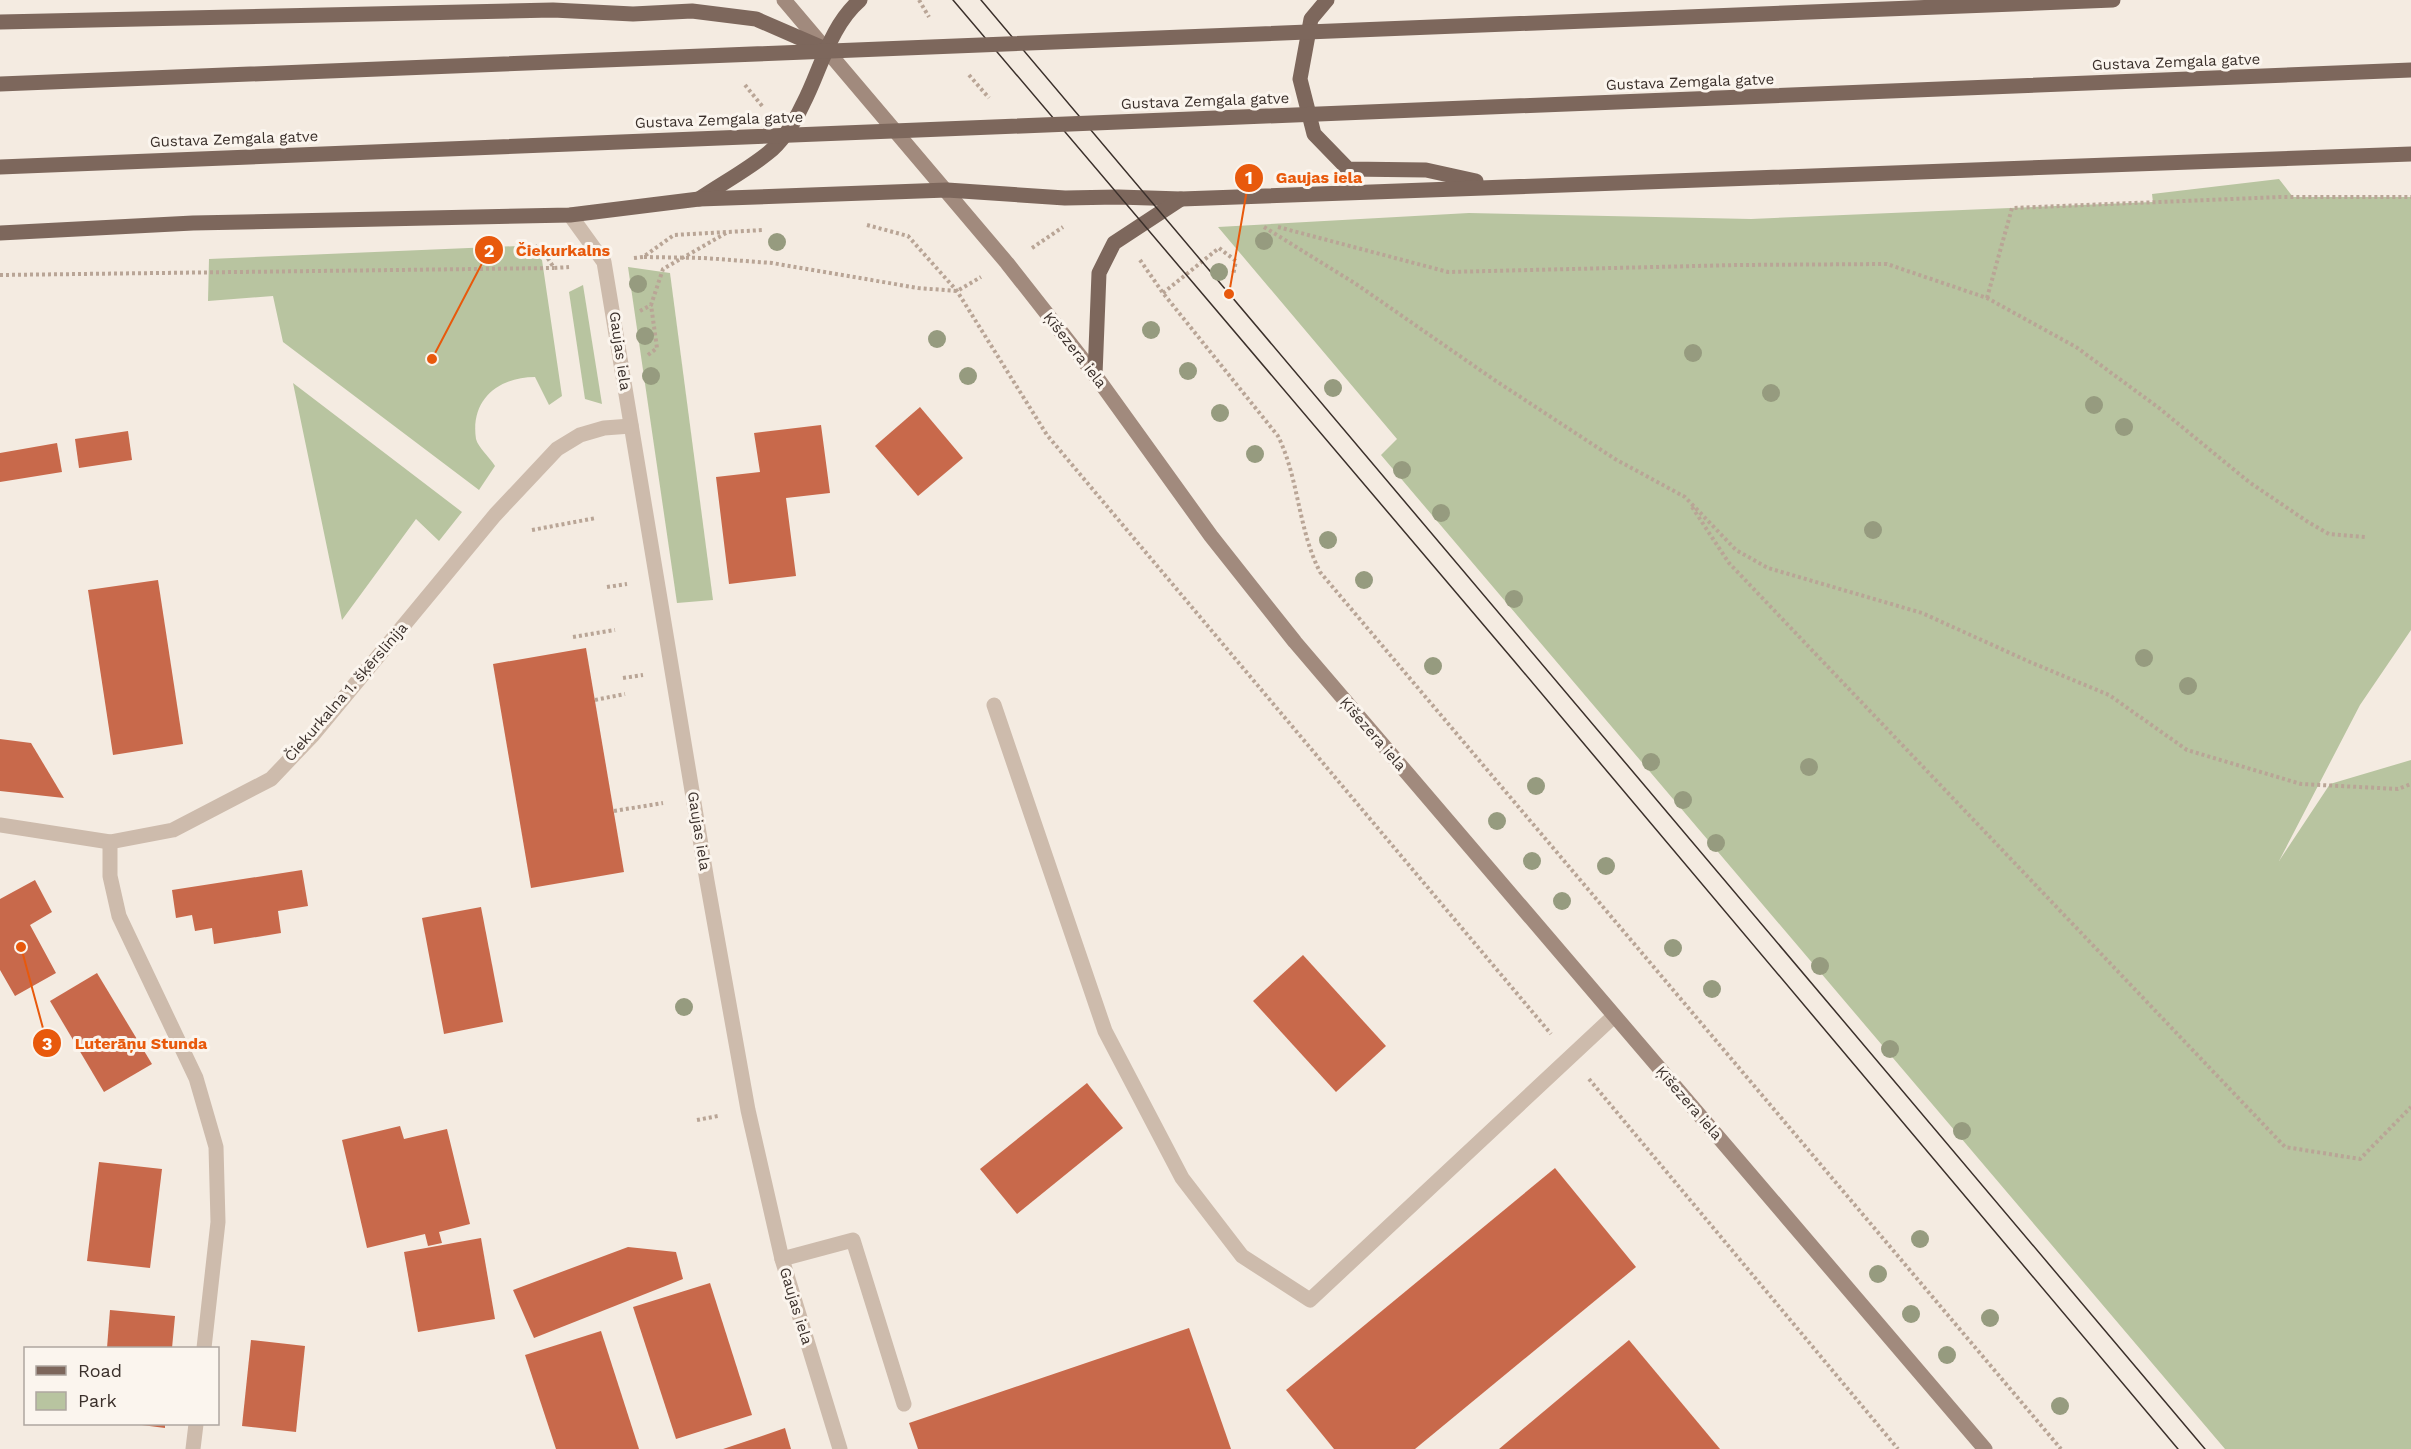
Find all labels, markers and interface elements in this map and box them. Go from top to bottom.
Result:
street label: Gustava Zemgala gatve [2091,50,2261,74]
street label: Gustava Zemgala gatve [1605,70,1775,94]
street label: Gustava Zemgala gatve [1120,89,1290,113]
street label: Gustava Zemgala gatve [634,108,804,132]
street label: Gustava Zemgala gatve [149,127,319,151]
callout: Gaujas iela [1234,161,1374,195]
text: 1 [1245,167,1253,188]
text: Gaujas iela [1276,168,1363,187]
callout: Čiekurkalns [474,233,622,267]
text: 2 [484,240,494,261]
text: Čiekurkalns [516,241,611,260]
street label: Ķīšezera iela [1040,308,1111,392]
street label: Gaujas iela [606,310,635,392]
street label: Čiekurkalna 1. šķērslīnija [280,618,412,765]
street label: Ķīšezera iela [1336,693,1410,775]
street label: Gaujas iela [684,790,714,872]
callout: Luterāņu Stunda [32,1026,219,1060]
text: 3 [42,1033,52,1054]
text: Luterāņu Stunda [75,1034,208,1053]
street label: Ķīšezera iela [1652,1062,1726,1144]
street label: Gaujas iela [776,1265,816,1347]
legend [24,1347,219,1425]
text: Road [78,1360,122,1381]
text: Park [78,1390,117,1411]

